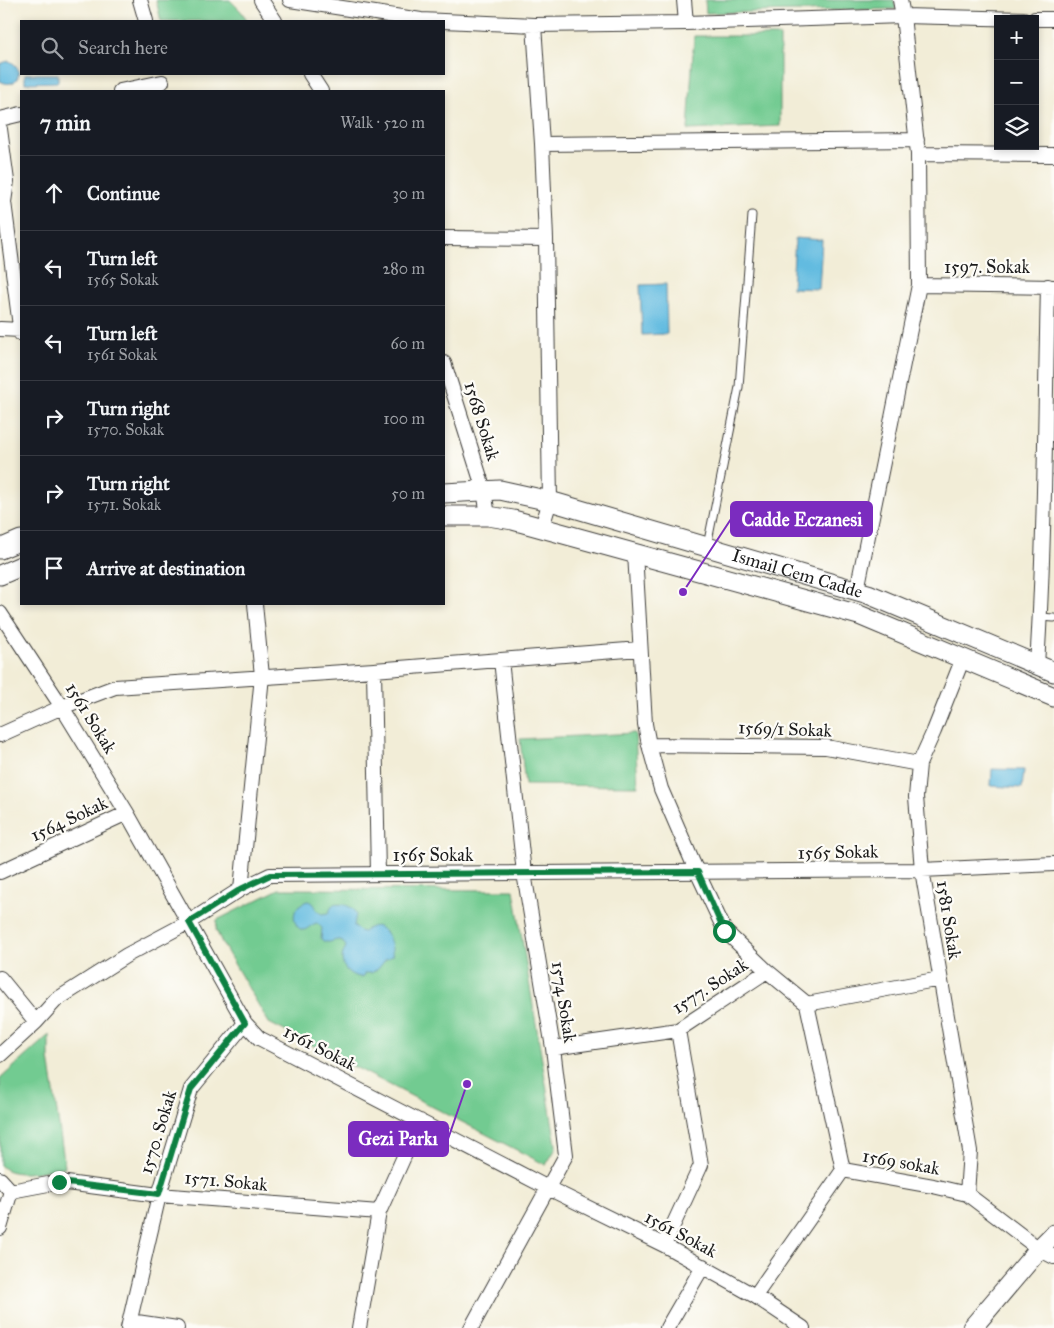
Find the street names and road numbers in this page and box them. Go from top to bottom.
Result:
street label: 1597. Sokak [944,256,1031,278]
street label: 1568 Sokak [460,379,505,464]
street label: Ismail Cem Cadde [730,544,865,603]
street label: 1561 Sokak [61,679,122,758]
street label: 1569/1 Sokak [738,716,833,742]
street label: 1564 Sokak [27,791,112,846]
street label: 1565 Sokak [798,840,879,864]
street label: 1565 Sokak [393,844,474,866]
street label: 1581 Sokak [932,879,966,962]
street label: 1577. Sokak [668,953,752,1019]
street label: 1574 Sokak [547,960,581,1045]
street label: 1561 Sokak [280,1020,361,1076]
street label: 1570. Sokak [135,1087,181,1177]
street label: 1569 sokak [861,1144,942,1180]
street label: 1571. Sokak [183,1166,269,1196]
street label: 1561 Sokak [641,1206,722,1263]

